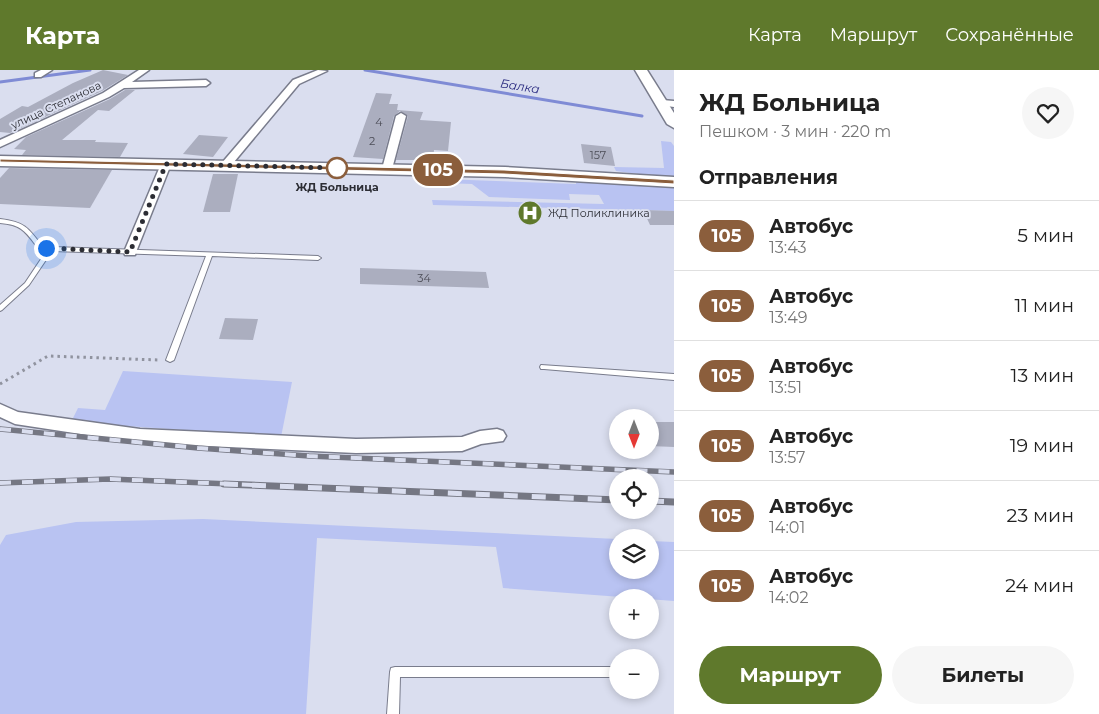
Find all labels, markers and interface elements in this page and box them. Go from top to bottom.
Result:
text: Карта [25,21,100,50]
text: Карта [748,24,802,46]
text: Маршрут [830,24,917,46]
text: Сохранённые [945,24,1074,46]
water label: Балка [499,75,541,97]
street label: улица Степанова [8,78,103,132]
button: heart [1022,87,1074,139]
text: ЖД Больница [699,88,880,117]
house number: 4 [375,115,383,129]
text: Пешком · 3 мин · 220 m [699,122,891,141]
house number: 2 [369,134,375,148]
house number: 157 [590,148,606,162]
line badge: 105 [409,154,467,186]
marker: ЖД Больница [326,157,348,179]
text: 105 [423,159,453,181]
text: Отправления [699,166,838,189]
place label: ЖД Больница [295,180,379,194]
hospital icon: ЖД Поликлиника [517,200,543,226]
place label: ЖД Поликлиника [548,206,650,220]
text: Автобус [769,215,853,238]
text: 5 мин [1017,224,1074,247]
text: 105 [712,225,742,247]
your location [34,236,59,261]
text: 13:43 [769,238,807,257]
house number: 34 [417,271,431,285]
text: Автобус [769,285,853,308]
text: 11 мин [1014,294,1074,317]
text: 105 [712,295,742,317]
text: 13:49 [769,308,807,327]
text: Автобус [769,355,853,378]
text: 13 мин [1011,364,1074,387]
text: 105 [712,365,742,387]
text: 13:51 [769,378,802,397]
north arrow [609,409,659,459]
map controls [609,409,659,699]
text: Автобус [769,425,853,448]
text: 19 мин [1010,434,1074,457]
text: 105 [712,435,742,457]
text: 13:57 [769,448,805,467]
button: locate [609,469,659,519]
text: Автобус [769,495,853,518]
text: 23 мин [1007,504,1074,527]
text: 105 [712,505,742,527]
text: 14:01 [769,518,805,537]
button: layers [609,529,659,579]
text: Автобус [769,565,853,588]
text: 24 мин [1005,574,1074,597]
text: 105 [712,575,742,597]
text: 14:02 [769,588,809,607]
button: + [609,589,659,639]
button: Маршрут [699,646,882,704]
button: Билеты [892,646,1074,704]
button: − [609,649,659,699]

